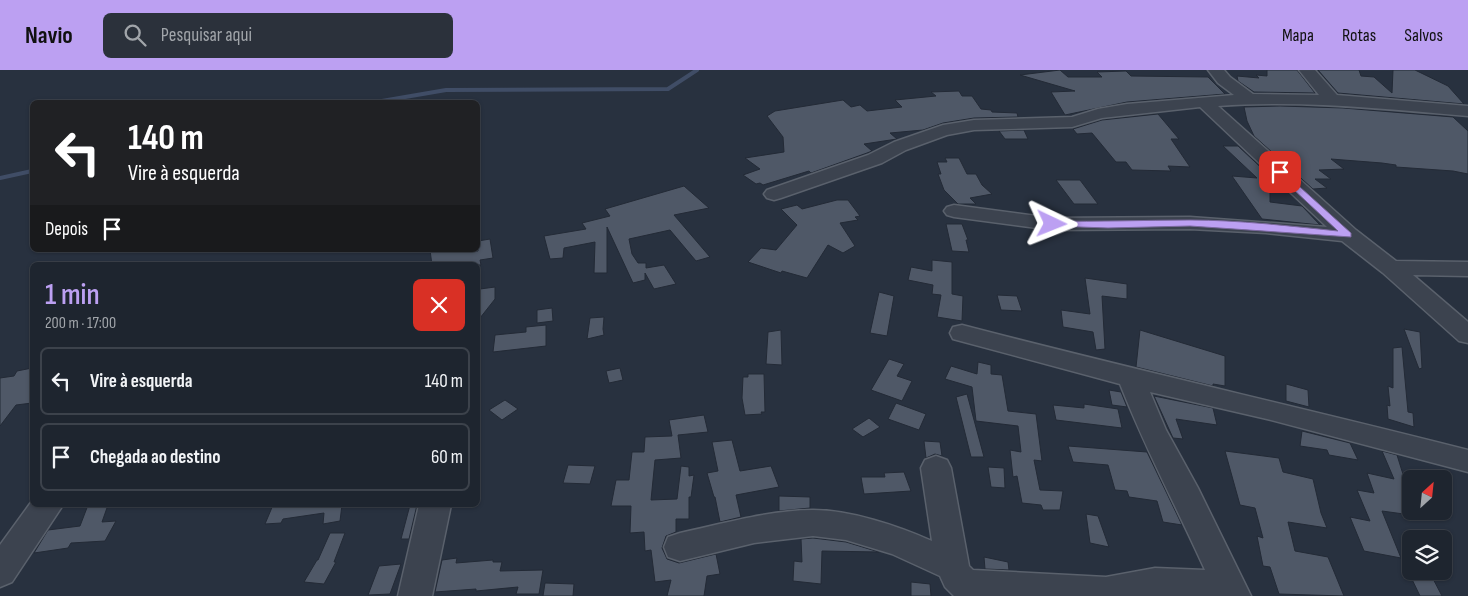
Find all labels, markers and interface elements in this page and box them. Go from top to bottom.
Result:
search box [103,13,453,58]
text: Navio [25,21,73,50]
icon: search [121,21,149,49]
text: Pesquisar aqui [161,24,252,47]
text: Mapa [1282,25,1314,46]
text: Rotas [1342,25,1376,46]
text: Salvos [1404,25,1443,46]
text: 140 m [128,117,204,160]
icon: left [45,120,110,185]
pin [1259,151,1301,193]
icon: arrive [1266,158,1294,186]
text: Vire à esquerda [128,160,240,187]
position arrow [1025,197,1077,249]
icon: arrive [98,215,126,243]
text: Depois [45,218,88,241]
text: 1 min [45,277,100,313]
button: close [413,279,465,331]
text: 200 m · 17:00 [45,314,116,333]
icon: left [47,367,75,395]
text: Vire à esquerda [90,370,192,393]
text: 140 m [425,370,463,393]
icon: arrive [47,443,75,471]
text: Chegada ao destino [90,446,220,469]
text: 60 m [431,446,463,469]
north arrow [1402,470,1452,520]
map controls [1402,470,1452,580]
button: layers [1402,530,1452,580]

